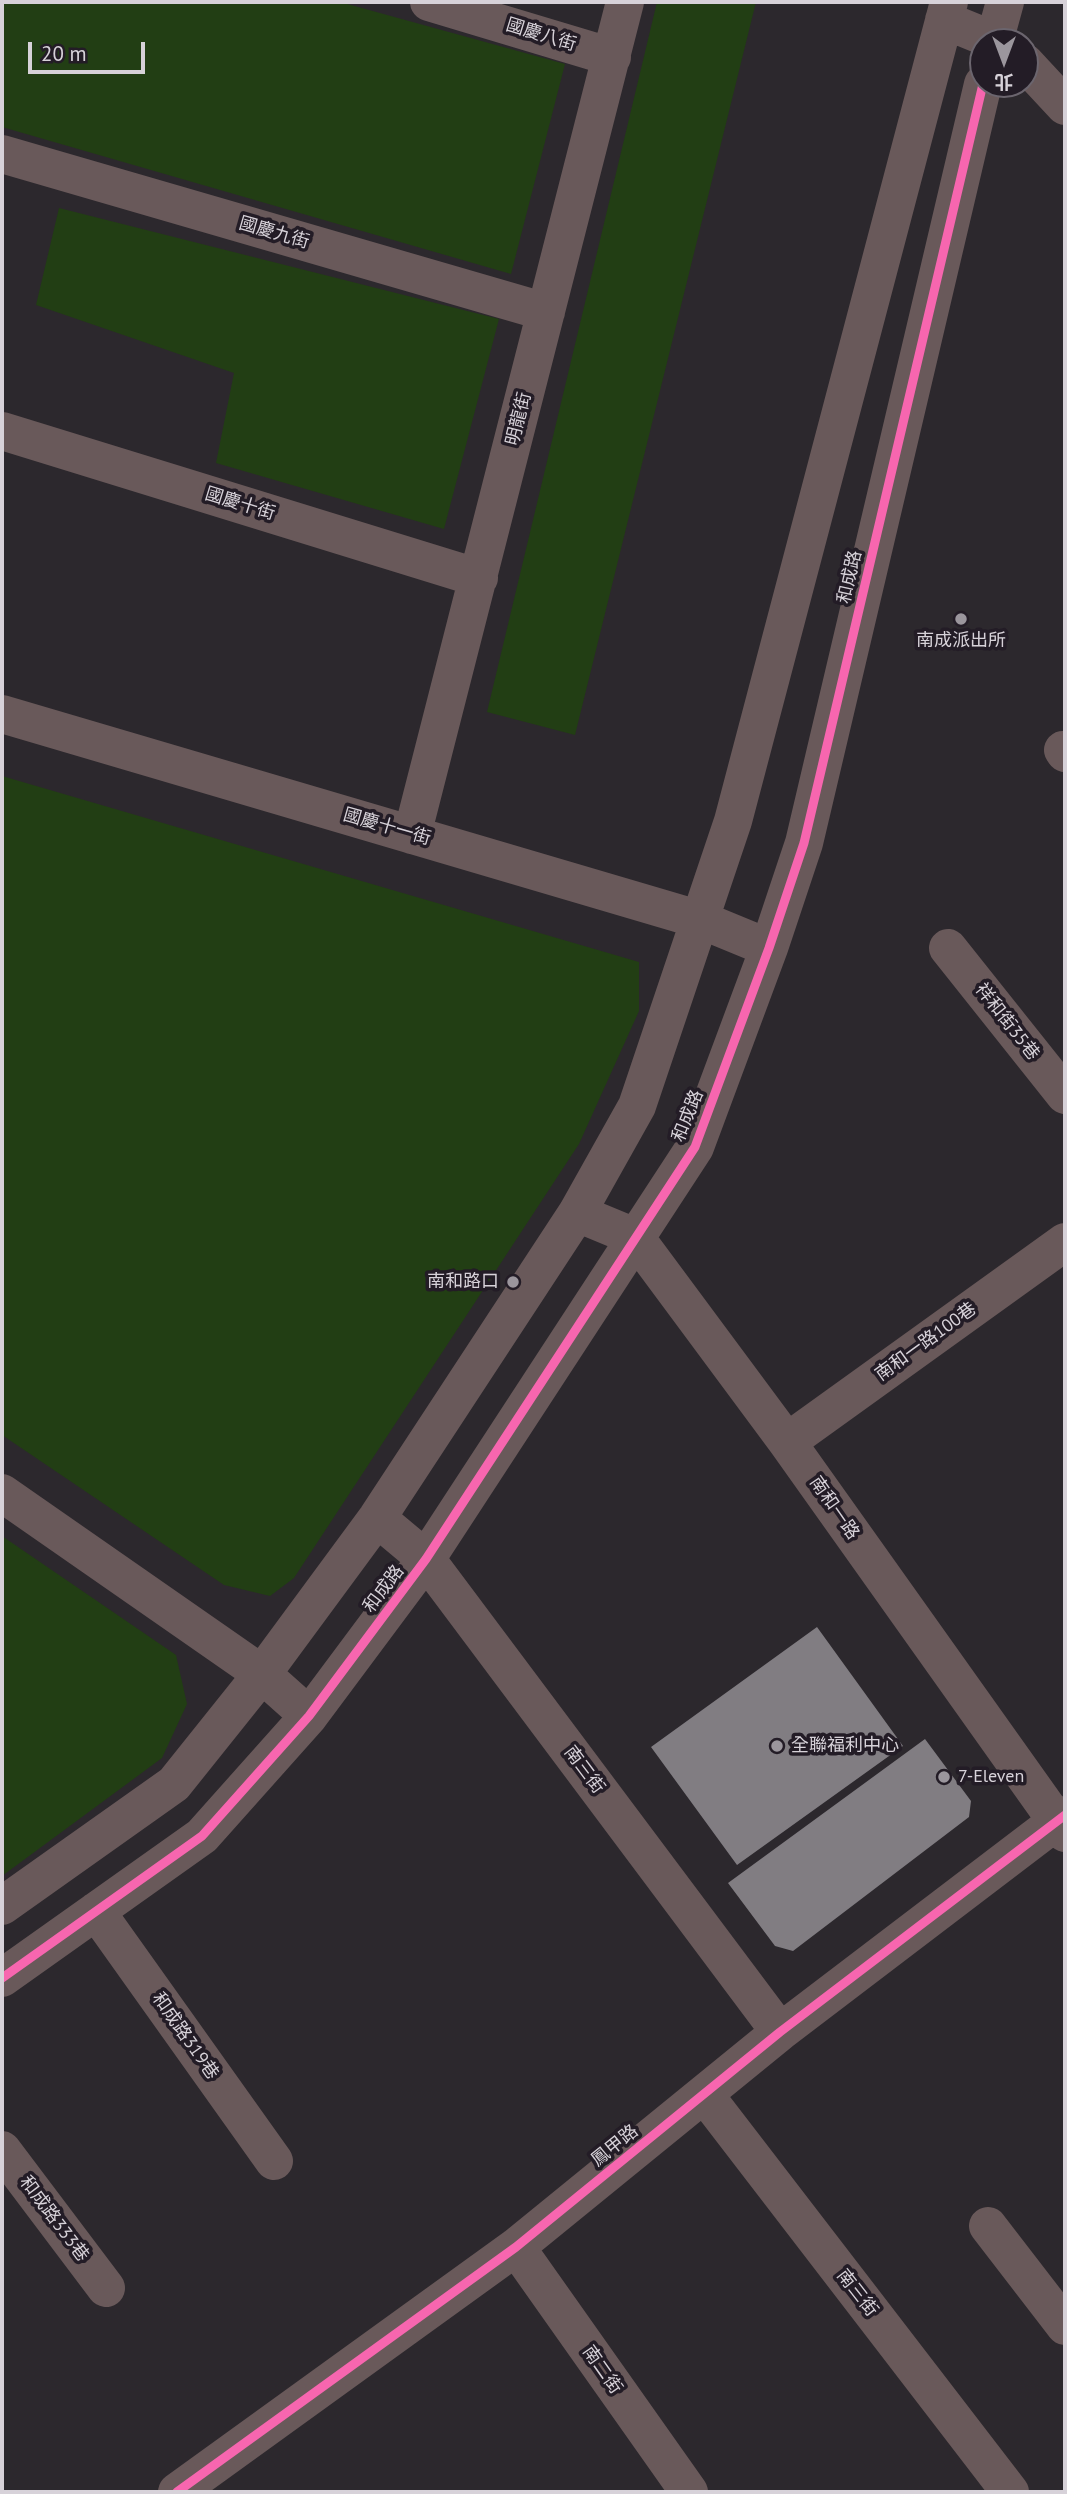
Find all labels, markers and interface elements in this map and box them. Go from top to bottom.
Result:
street label: 國慶八街 [503,14,579,56]
scale bar [32,28,149,72]
north arrow [969,28,1039,98]
text: 20 m [41,40,87,67]
text: 北 [995,70,1014,94]
street label: 國慶九街 [236,213,312,253]
street label: 明龍街 [502,390,536,448]
street label: 國慶十街 [202,483,278,525]
street label: 和成路 [833,548,867,606]
marker: 南成派出所 [953,611,969,627]
place label: 南成派出所 [916,630,1006,652]
street label: 國慶十一街 [341,804,433,850]
street label: 祥和街35巷 [970,979,1044,1065]
street label: 和成路 [668,1087,708,1145]
place label: 南和路口 [427,1271,499,1293]
marker: 南和路口 [505,1274,521,1290]
street label: 南和一路100巷 [871,1298,981,1386]
street label: 南和一路 [805,1472,863,1544]
street label: 和成路 [359,1561,409,1617]
place label: 全聯福利中心 [791,1735,899,1757]
marker: 全聯福利中心 [769,1738,785,1754]
street label: 南三街 [559,1742,609,1798]
place label: 7-Eleven [958,1766,1024,1788]
marker: 7-Eleven [936,1769,952,1785]
street label: 和成路319巷 [147,1988,223,2084]
street label: 鳳甲路 [587,2121,643,2171]
street label: 和成路333巷 [15,2172,93,2266]
street label: 南三街 [832,2265,882,2321]
street label: 南二街 [578,2342,626,2398]

